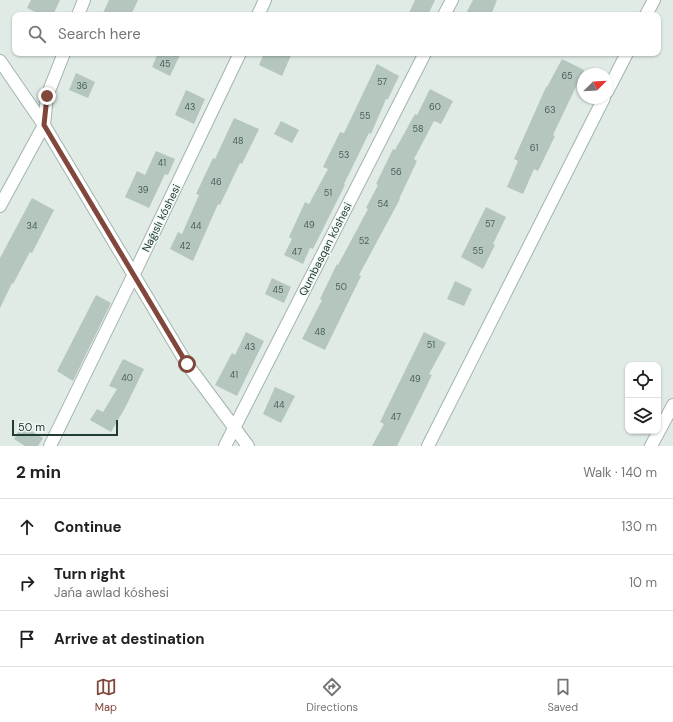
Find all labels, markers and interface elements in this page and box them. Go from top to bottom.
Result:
search box [12,12,661,56]
icon: search [26,23,48,45]
text: Search here [58,24,141,44]
house number: 45 [160,58,170,70]
north arrow [577,68,613,104]
house number: 65 [562,70,572,82]
house number: 57 [377,76,387,88]
house number: 36 [77,80,88,92]
route end [38,87,56,105]
house number: 43 [185,101,195,113]
house number: 60 [429,101,441,113]
house number: 63 [545,104,555,116]
house number: 55 [360,110,370,122]
house number: 58 [413,123,423,135]
house number: 48 [233,135,243,147]
house number: 61 [530,142,538,154]
house number: 53 [339,149,349,161]
house number: 41 [158,157,166,169]
house number: 56 [390,166,402,178]
house number: 46 [210,176,222,188]
street label: Naǵıslı kóshesi [139,182,183,254]
house number: 39 [138,184,149,196]
house number: 51 [324,187,332,199]
house number: 54 [378,198,389,210]
street label: Qumbasqan kóshesi [295,200,355,298]
house number: 57 [485,218,495,230]
house number: 49 [303,219,315,231]
house number: 34 [27,220,38,232]
house number: 44 [191,220,202,232]
house number: 52 [359,235,369,247]
house number: 42 [180,240,190,252]
house number: 55 [473,245,483,257]
house number: 47 [292,246,302,258]
house number: 50 [335,281,347,293]
house number: 45 [273,284,283,296]
house number: 48 [315,326,325,338]
house number: 51 [427,339,435,351]
house number: 43 [245,341,255,353]
route start [178,355,196,373]
map controls [625,362,661,434]
button: locate [625,362,661,398]
house number: 41 [230,369,238,381]
house number: 40 [121,372,133,384]
house number: 49 [409,373,421,385]
button: layers [625,398,661,434]
house number: 44 [274,399,285,411]
house number: 47 [391,411,401,423]
scale bar [12,418,118,437]
text: 50 m [18,420,45,434]
text: 2 min [16,461,61,483]
text: Walk · 140 m [583,464,657,481]
icon: ahead [16,516,38,538]
text: Continue [54,517,122,537]
text: 130 m [621,518,657,535]
text: Turn right [54,564,125,584]
icon: right [16,572,38,594]
text: 10 m [629,574,657,591]
text: Jańa awlad kóshesi [54,584,169,601]
icon: arrive [16,628,38,650]
text: Arrive at destination [54,629,205,649]
tab: Map [95,676,117,714]
tab: Directions [306,676,358,714]
tab: Saved [547,676,578,714]

